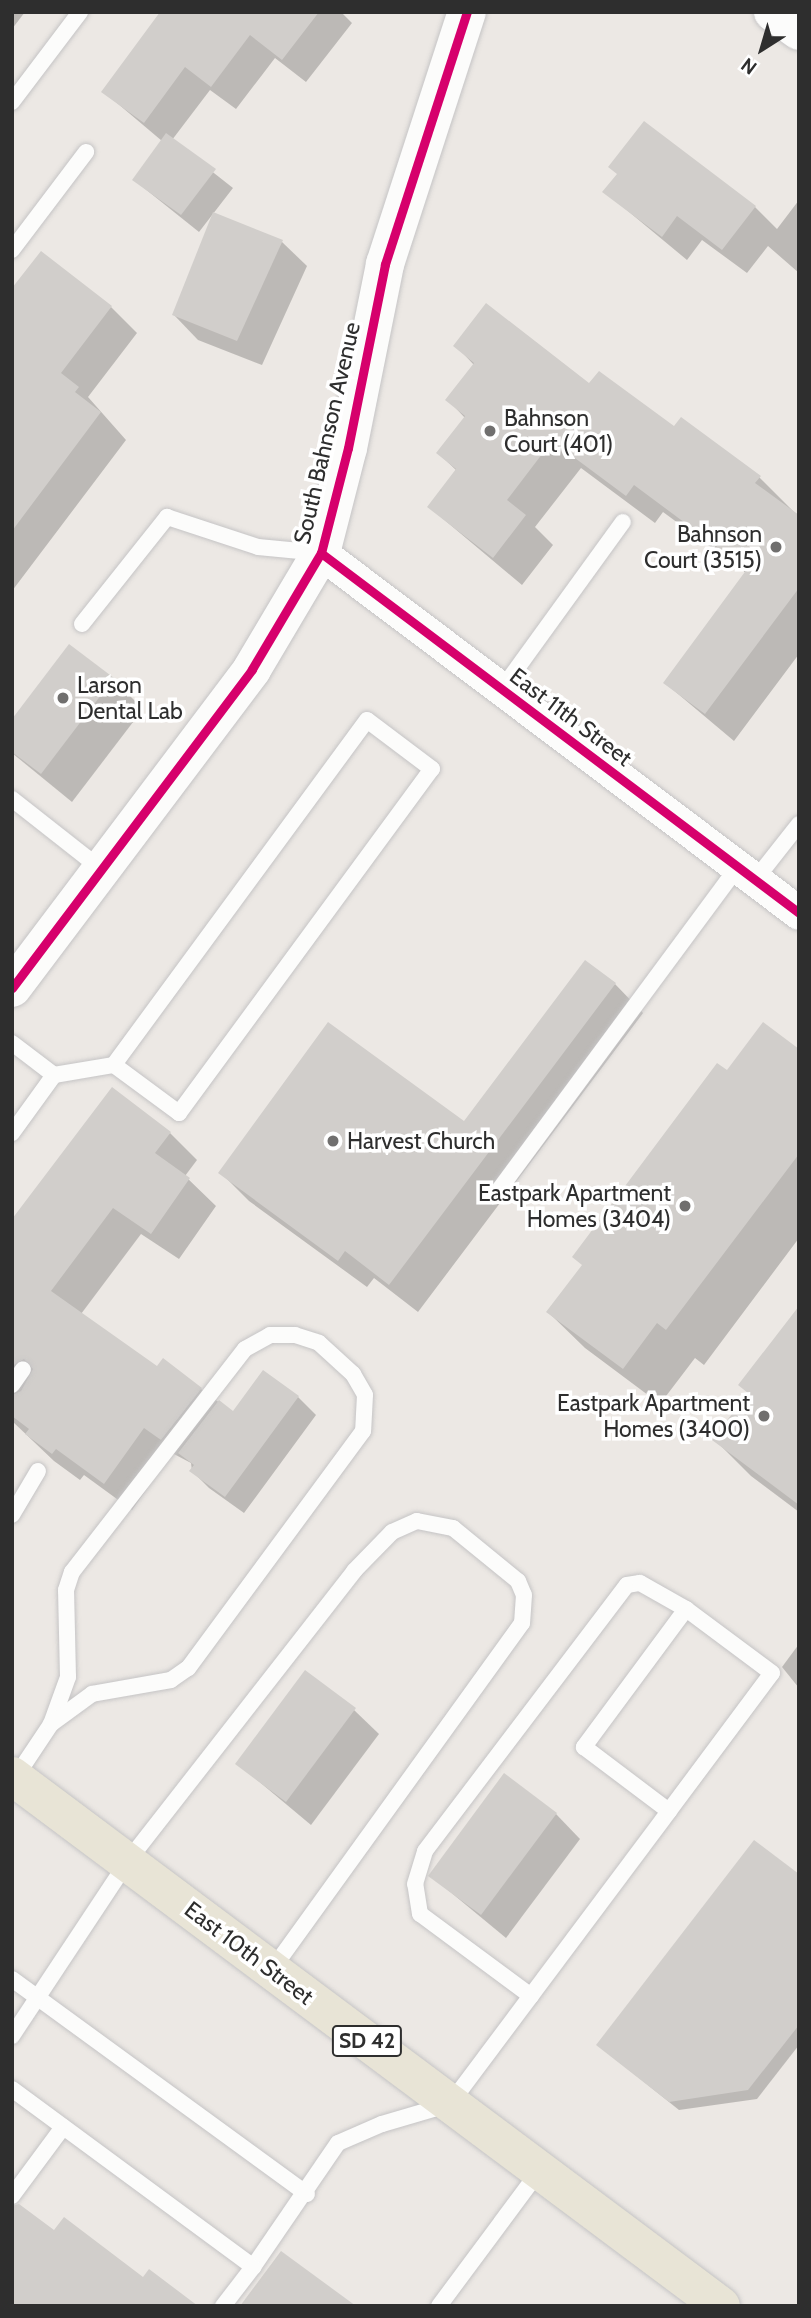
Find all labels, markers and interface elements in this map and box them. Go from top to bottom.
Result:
north arrow [727,14,797,84]
text: N [737,53,761,79]
street label: South Bahnson Avenue [288,319,366,547]
place label: Bahnson Court (401) [504,404,613,458]
marker: Bahnson Court (401) [482,423,498,439]
place label: Bahnson Court (3515) [644,520,762,574]
marker: Bahnson Court (3515) [768,539,784,555]
street label: East 11th Street [505,662,637,772]
place label: Larson Dental Lab [77,671,183,725]
marker: Larson Dental Lab [55,690,71,706]
place label: Harvest Church [347,1127,495,1155]
marker: Harvest Church [325,1133,341,1149]
place label: Eastpark Apartment Homes (3404) [478,1179,671,1233]
marker: Eastpark Apartment Homes (3404) [677,1198,693,1214]
place label: Eastpark Apartment Homes (3400) [557,1389,750,1443]
marker: Eastpark Apartment Homes (3400) [756,1408,772,1424]
street label: East 10th Street [179,1896,319,2010]
road number: SD 42 [330,2024,404,2058]

